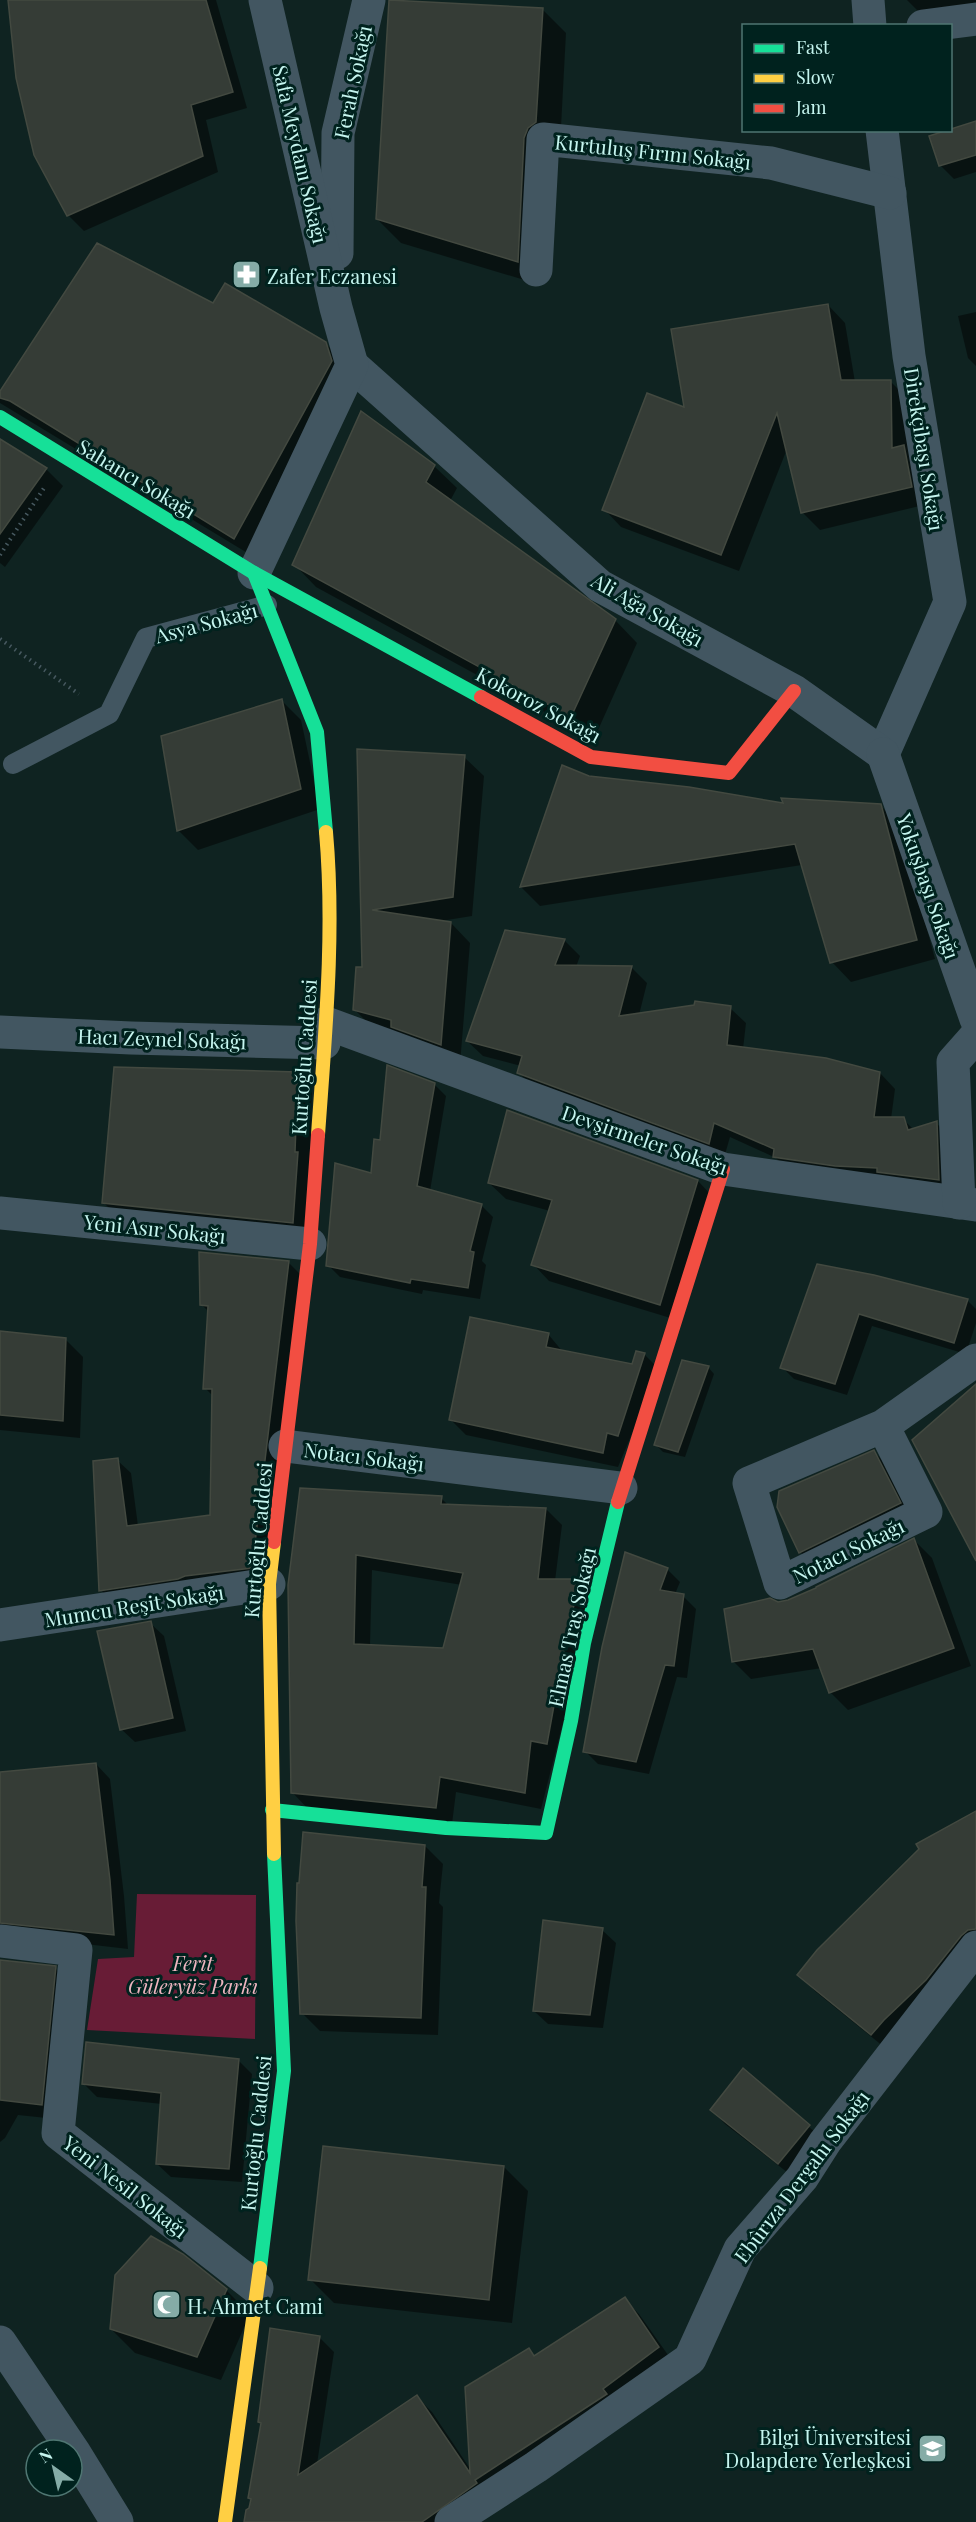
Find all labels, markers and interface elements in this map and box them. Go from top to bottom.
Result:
street label: Ferah Sokağı [327,23,377,141]
legend [742,24,952,132]
text: Fast [796,35,830,59]
street label: Safa Meydanı Sokağı [267,62,335,246]
text: Slow [796,65,834,89]
text: Jam [795,95,826,119]
street label: Kurtuluş Fırını Sokağı [554,127,753,175]
pharmacy icon: Zafer Eczanesi [230,259,262,291]
place label: Zafer Eczanesi [267,262,397,289]
street label: Direkçibaşı Sokağı [899,366,951,533]
street label: Sahancı Sokağı [73,432,201,524]
street label: Ali Ağa Sokağı [586,566,709,652]
street label: Asya Sokağı [151,595,260,649]
street label: Kokoroz Sokağı [472,660,606,748]
street label: Yokuşbaşı Sokağı [891,809,967,963]
street label: Kurtoğlu Caddesi [284,978,322,1136]
street label: Hacı Zeynel Sokağı [77,1022,247,1054]
street label: Devşirmeler Sokağı [559,1098,732,1180]
street label: Yeni Asır Sokağı [82,1207,227,1249]
street label: Notacı Sokağı [302,1435,426,1477]
street label: Kurtoğlu Caddesi [237,1461,277,1619]
street label: Notacı Sokağı [788,1511,908,1589]
street label: Elmas Traş Sokağı [541,1544,601,1710]
street label: Mumcu Reşit Sokağı [42,1577,226,1633]
park label: Ferit Güleryüz Parkı [128,1949,258,1999]
street label: Kurtoğlu Caddesi [233,2054,277,2212]
street label: Ebûrıza Dergahı Sokağı [727,2084,875,2268]
street label: Yeni Nesil Sokağı [57,2128,194,2243]
mosque icon: H. Ahmet Cami [150,2289,182,2321]
place label: H. Ahmet Cami [187,2292,323,2319]
place label: Bilgi Üniversitesi Dolapdere Yerleşkesi [725,2423,911,2473]
school or university icon: Bilgi Üniversitesi Dolapdere Yerleşkesi [916,2432,948,2464]
north arrow [24,2438,84,2498]
text: N [35,2443,56,2467]

